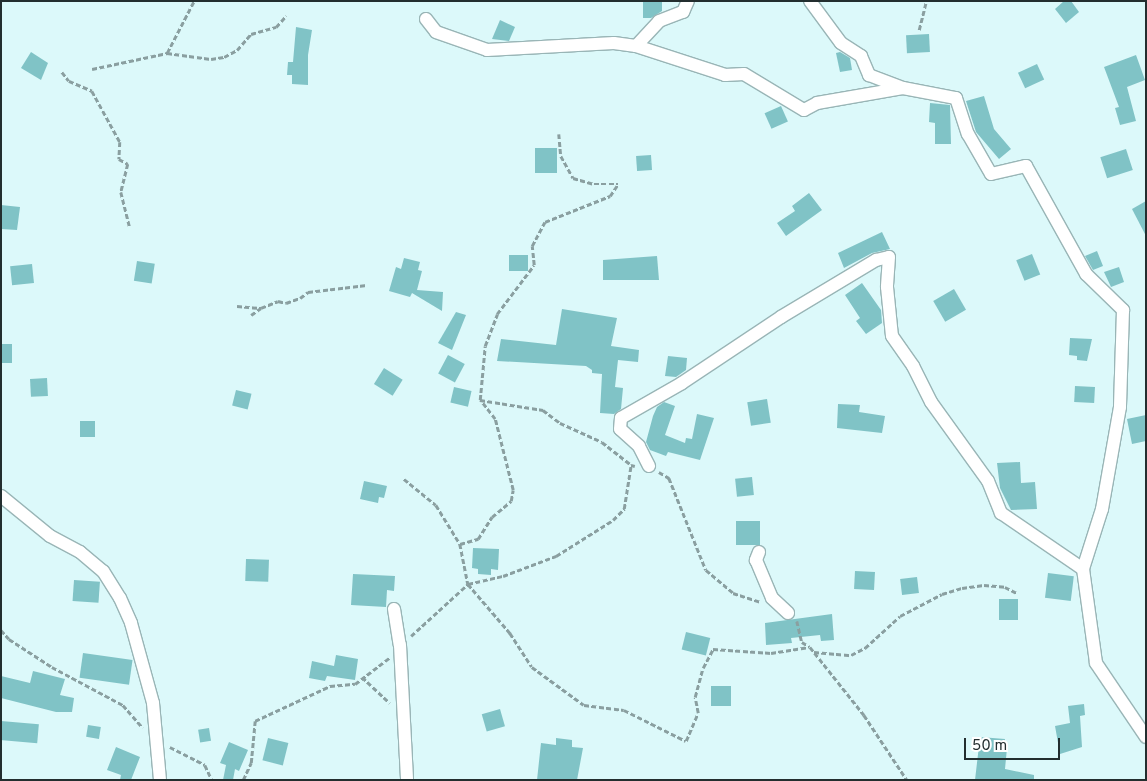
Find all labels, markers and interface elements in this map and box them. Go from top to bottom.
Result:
scale bar [967,728,1063,760]
text: 50 m [972,737,1007,756]

